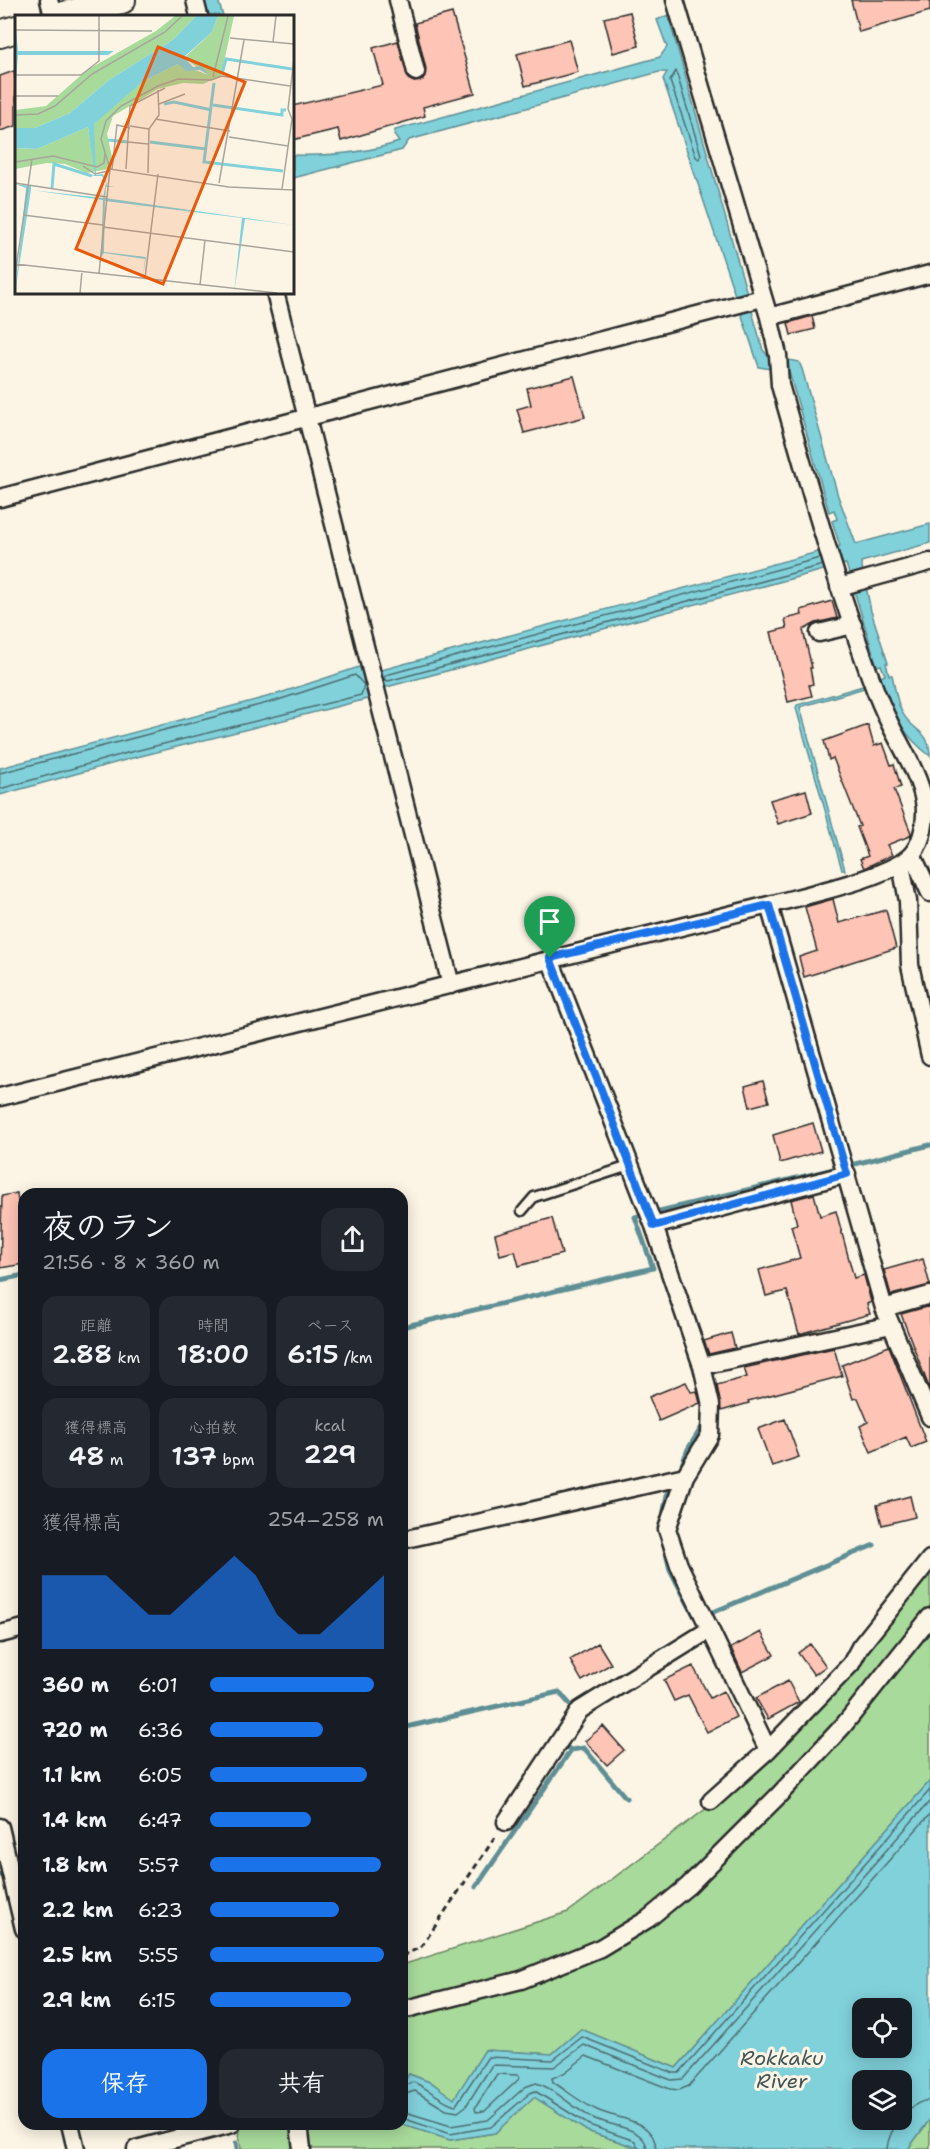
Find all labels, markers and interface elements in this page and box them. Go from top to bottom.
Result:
inset map [15,15,294,294]
pin [524,896,575,958]
icon: arrive [533,905,566,938]
text: 夜のラン [42,1204,174,1249]
button: share [321,1208,384,1271]
text: 21:56 · 8 × 360 m [42,1249,220,1275]
text: 距離 [80,1315,112,1336]
text: 時間 [197,1315,229,1336]
text: ペース [306,1315,354,1336]
text: 2.88 [52,1336,112,1371]
text: 18:00 [177,1336,249,1371]
text: 6:15 [287,1336,339,1371]
text: km [112,1347,140,1368]
text: /km [339,1347,373,1368]
text: kcal [314,1415,346,1436]
text: 獲得標高 [64,1417,128,1438]
text: 心拍数 [189,1417,237,1438]
text: 229 [304,1436,356,1471]
text: 48 [68,1438,104,1473]
text: 137 [171,1438,217,1473]
text: m [104,1449,124,1470]
text: bpm [217,1449,255,1470]
text: 254–258 m [267,1506,384,1532]
text: 獲得標高 [42,1509,122,1535]
text: 360 m [42,1672,109,1698]
text: 6:01 [138,1672,178,1698]
text: 720 m [42,1717,108,1743]
text: 6:36 [138,1717,183,1743]
text: 1.1 km [42,1762,101,1788]
text: 6:05 [138,1762,182,1788]
text: 1.4 km [42,1807,107,1833]
text: 6:47 [138,1807,182,1833]
text: 1.8 km [42,1852,108,1878]
text: 5:57 [138,1852,180,1878]
text: 2.2 km [42,1897,113,1923]
text: 6:23 [138,1897,183,1923]
text: 2.5 km [42,1942,112,1968]
text: 5:55 [138,1942,178,1968]
text: 2.9 km [42,1987,111,2013]
text: 6:15 [138,1987,176,2013]
map controls [852,1998,912,2130]
button: locate [852,1998,912,2058]
water label: Rokkaku River [740,2045,824,2094]
button: 保存 [42,2049,207,2118]
button: 共有 [219,2049,384,2118]
button: layers [852,2070,912,2130]

